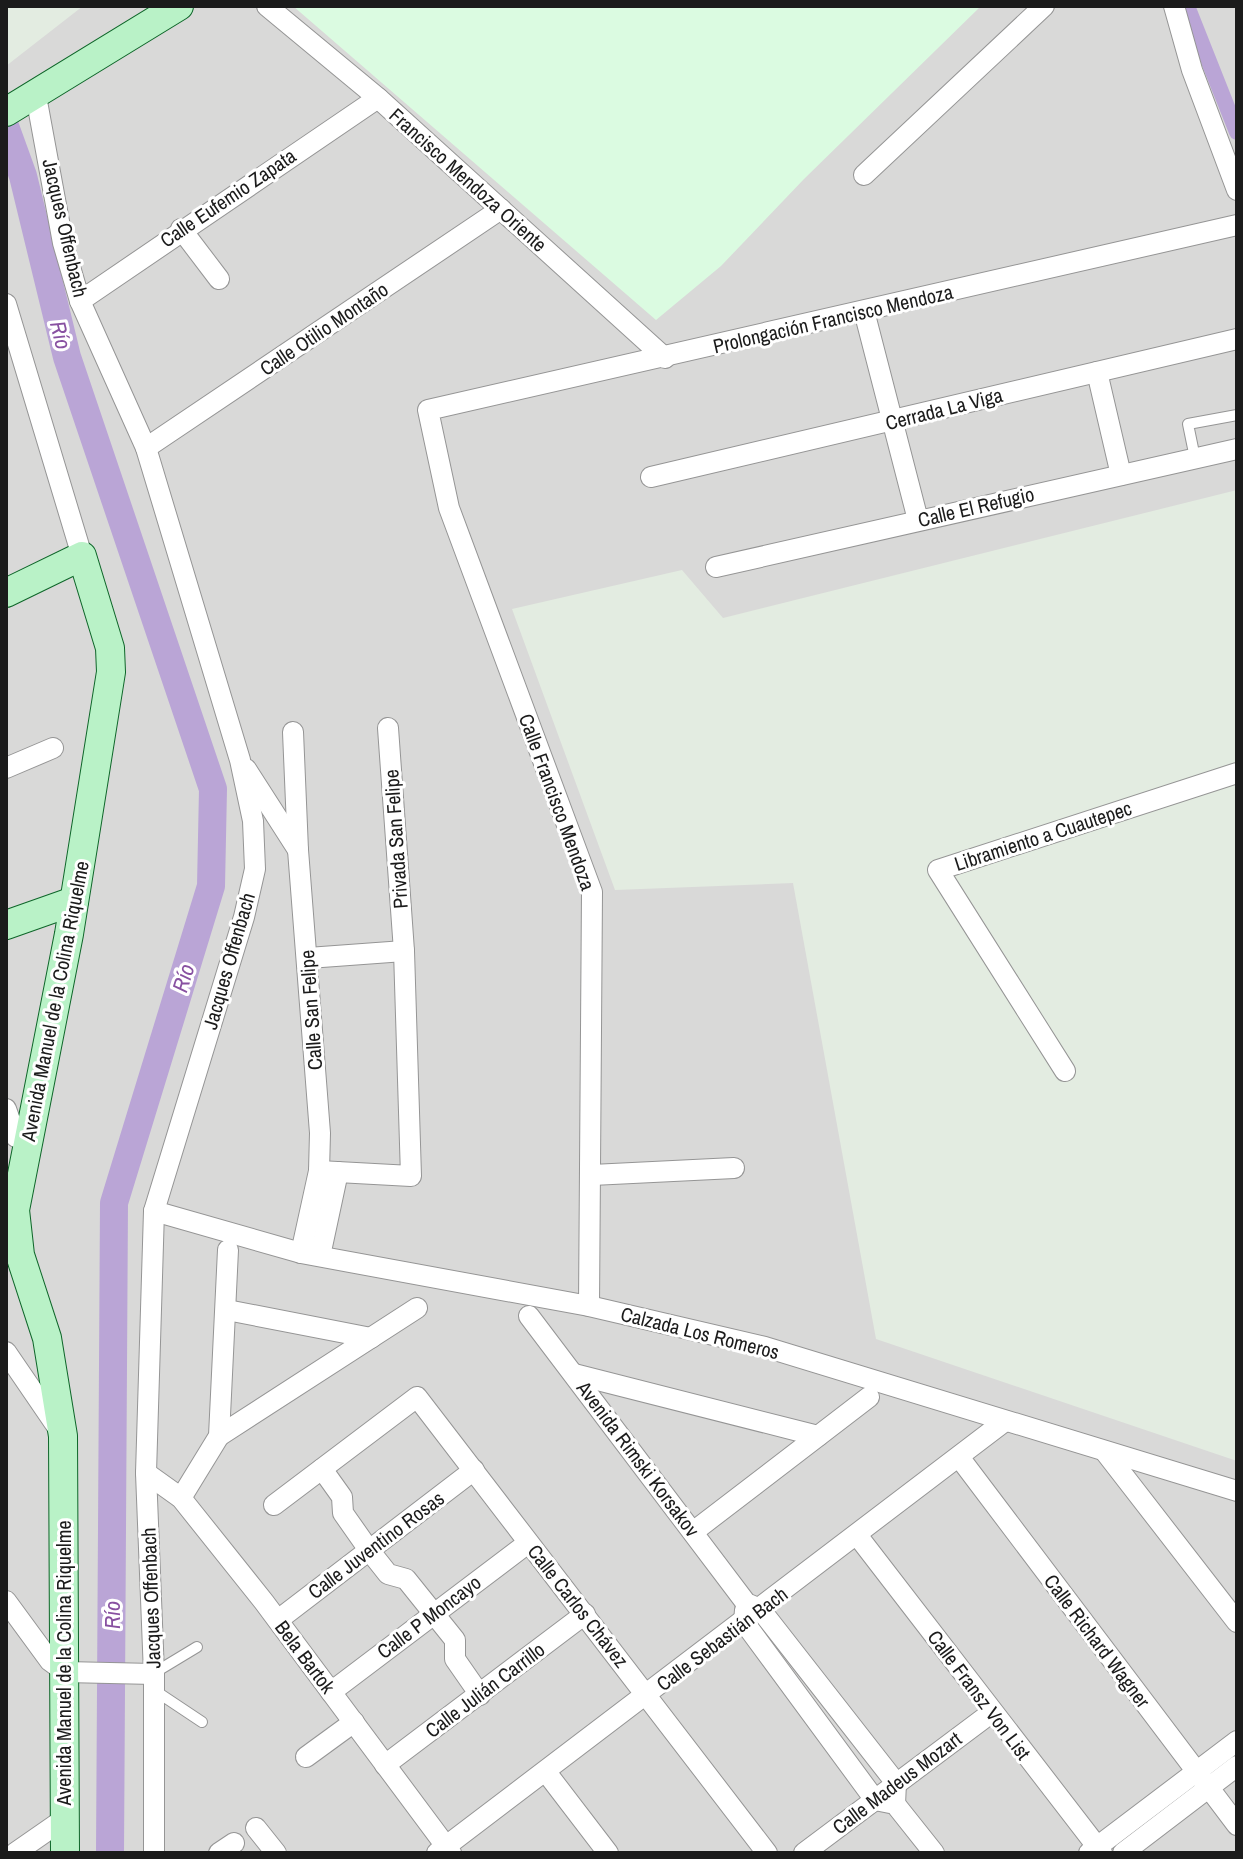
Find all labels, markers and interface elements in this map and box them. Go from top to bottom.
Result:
street label: Francisco Mendoza Oriente [384,102,553,258]
street label: Calle Eufemio Zapata [154,142,301,253]
street label: Jacques Offenbach [36,156,95,300]
street label: Calle Otilio Montaño [254,276,393,382]
street label: Prolongación Francisco Mendoza [710,278,955,359]
water label: Río [43,318,79,352]
street label: Cerrada La Viga [882,381,1005,436]
street label: Calle El Refugio [915,480,1037,533]
street label: Calle Francisco Mendoza [513,710,602,894]
street label: Privada San Felipe [377,768,414,910]
street label: Libramiento a Cuautepec [951,794,1135,877]
street label: Avenida Manuel de la Colina Riquelme [14,858,95,1144]
street label: Jacques Offenbach [196,889,261,1032]
street label: Calle San Felipe [293,949,328,1071]
water label: Río [165,960,201,996]
street label: Calzada Los Romeros [618,1300,782,1365]
street label: Avenida Rimski Korsakov [570,1375,706,1543]
street label: Calle Juventino Rosas [302,1484,449,1605]
street label: Avenida Manuel de la Colina Riquelme [50,1520,77,1807]
street label: Jacques Offenbach [135,1527,166,1669]
street label: Calle Carlos Chávez [522,1538,635,1673]
street label: Calle Richard Wagner [1038,1568,1157,1713]
street label: Calle P Moncayo [371,1569,486,1665]
street label: Calle Sebastián Bach [651,1580,793,1697]
water label: Río [97,1601,127,1629]
street label: Bela Bartok [269,1615,342,1699]
street label: Calle Fransz Von List [922,1624,1037,1765]
street label: Calle Julián Carrillo [419,1636,550,1743]
street label: Calle Madeus Mozart [827,1725,967,1840]

